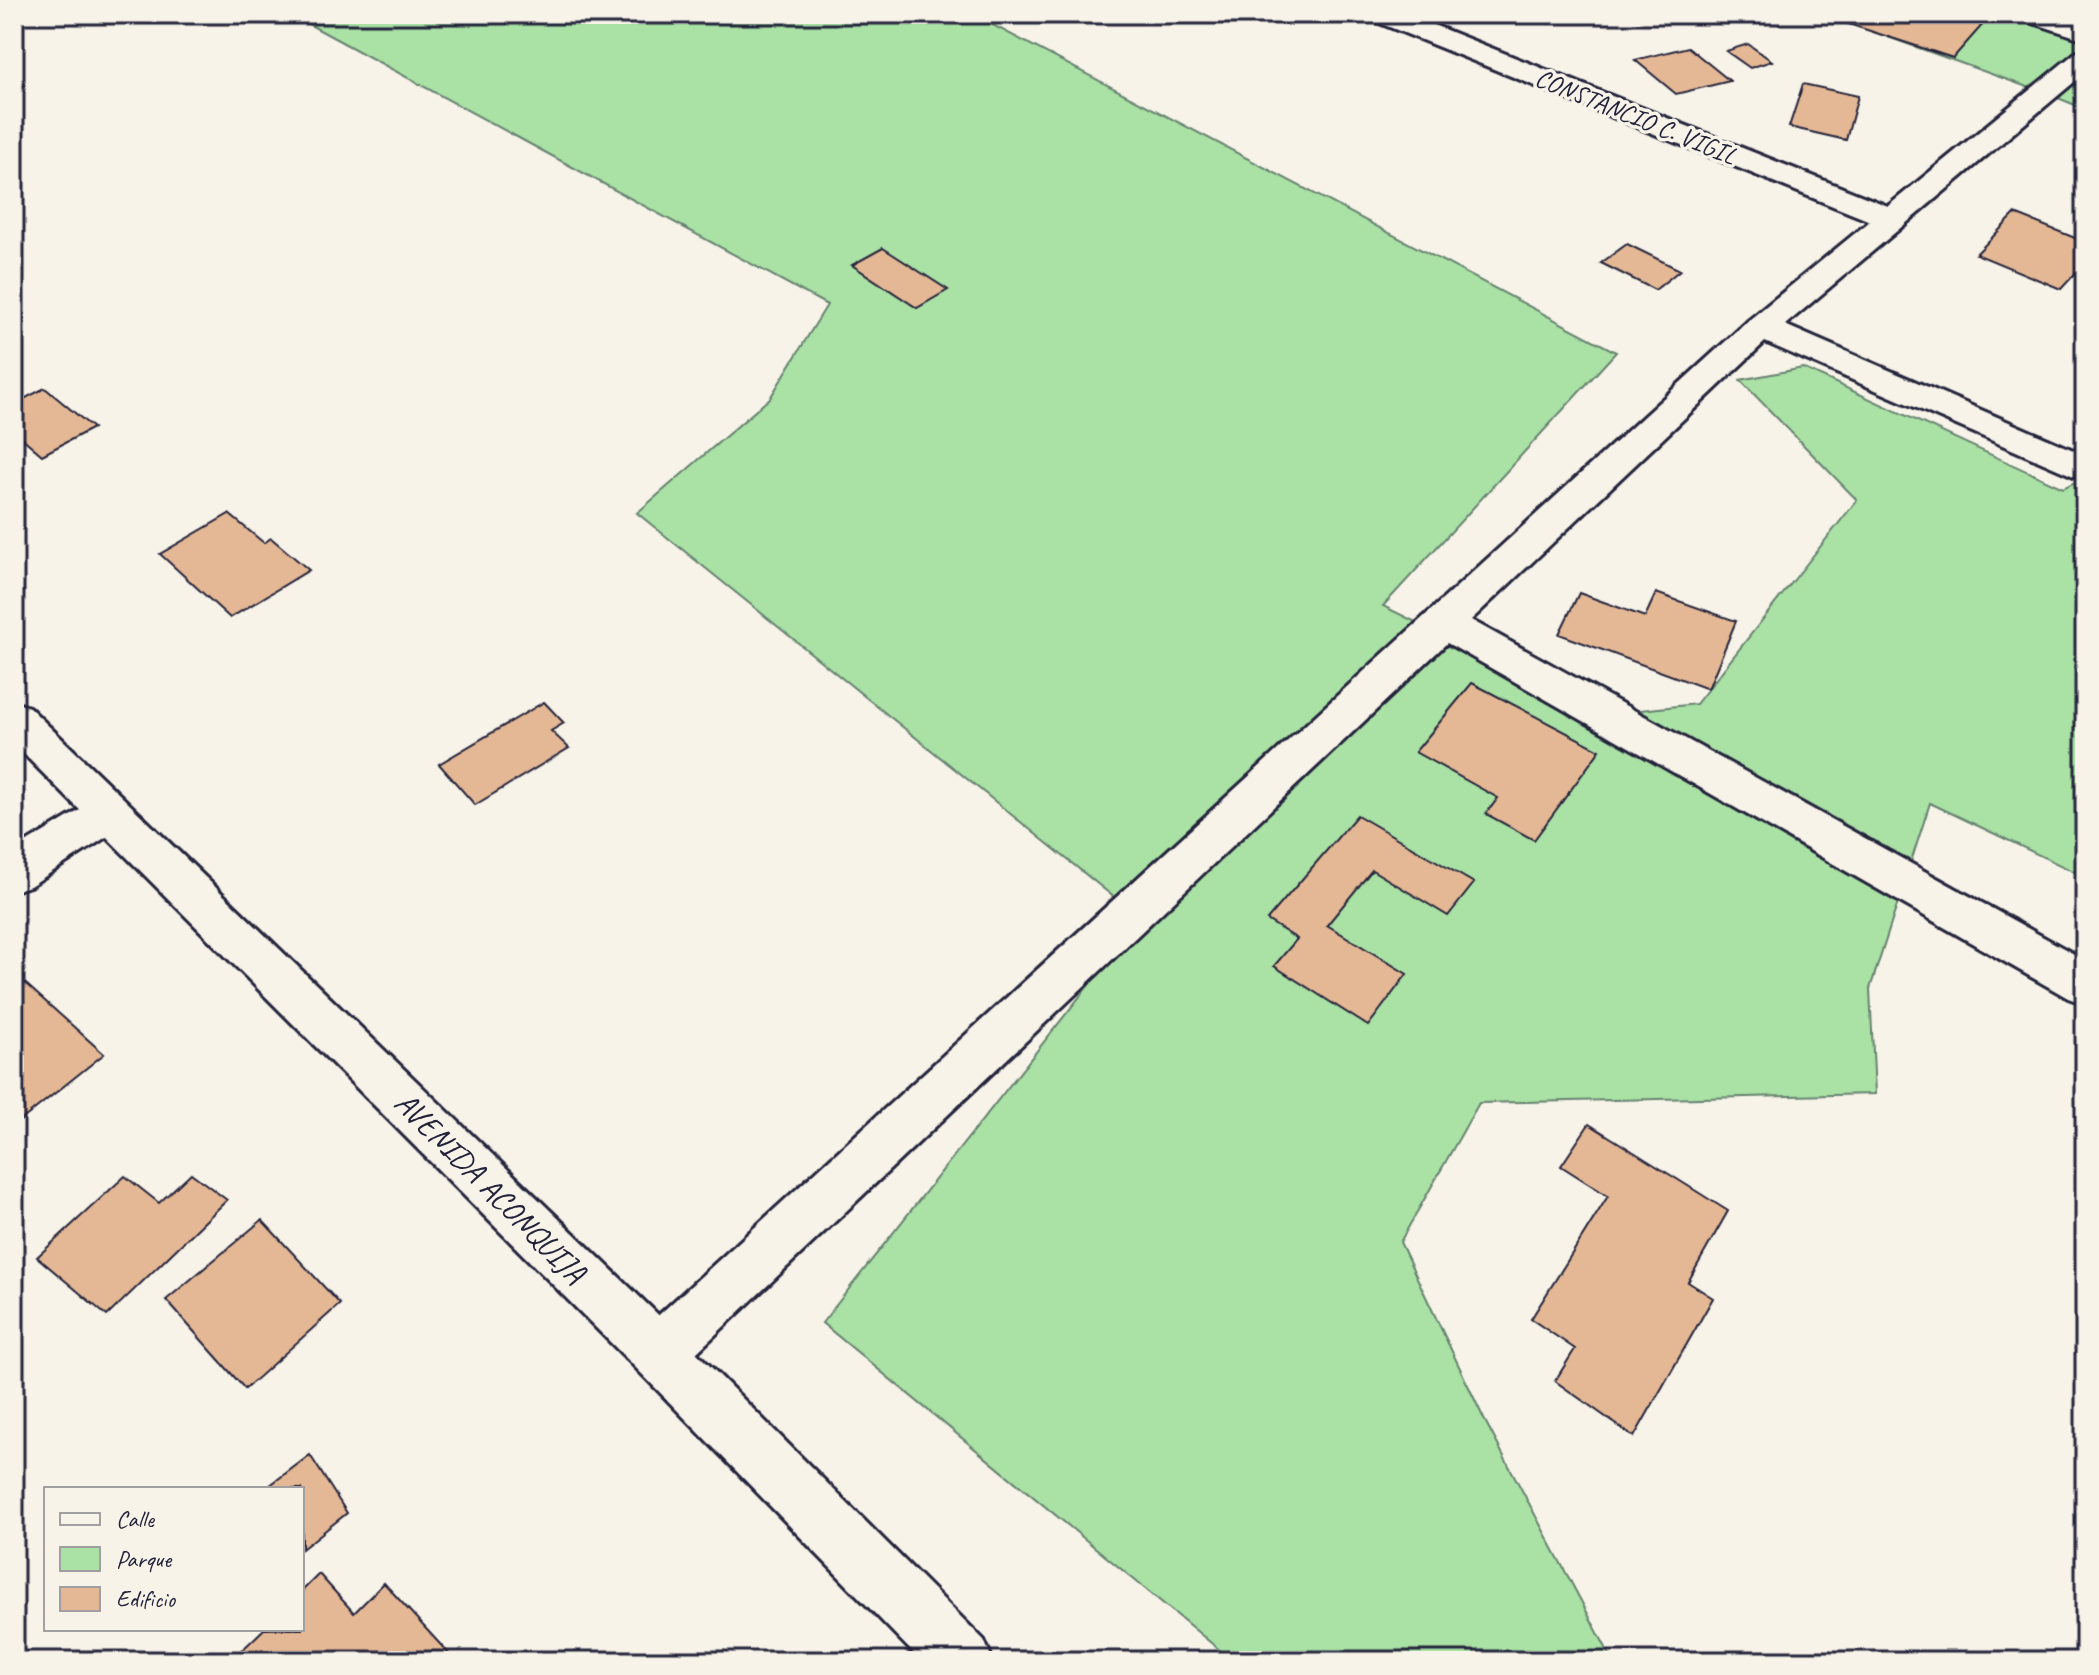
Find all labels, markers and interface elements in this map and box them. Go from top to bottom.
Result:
street label: CONSTANCIO C. VIGIL [1531,61,1742,172]
street label: AVENIDA ACONQUIJA [386,1083,596,1293]
legend [44,1487,304,1631]
text: Calle [116,1504,156,1534]
text: Parque [116,1544,173,1574]
text: Edificio [116,1584,177,1614]

